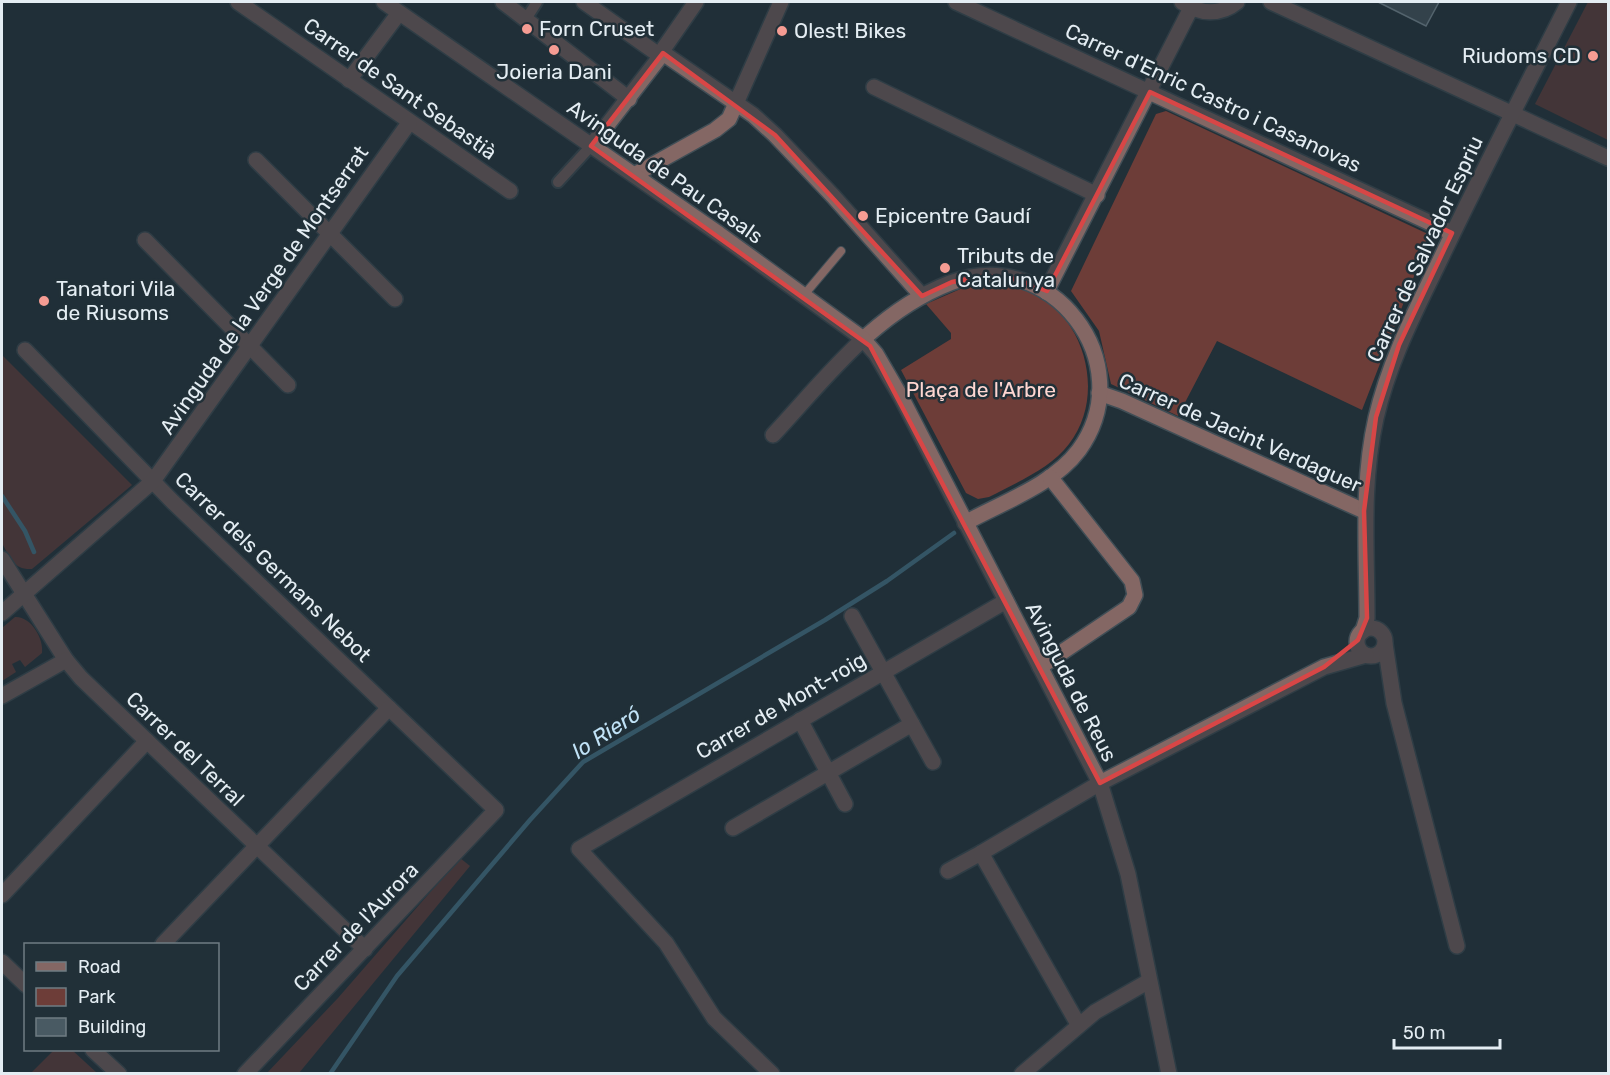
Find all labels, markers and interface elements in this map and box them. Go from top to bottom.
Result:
street label: Carrer de Sant Sebastià [299,12,502,165]
place label: Forn Cruset [539,16,654,41]
place label: Olest! Bikes [794,18,906,43]
street label: Carrer d'Enric Castro i Casanovas [1061,18,1365,177]
marker: Forn Cruset [520,22,534,36]
marker: Olest! Bikes [775,24,789,38]
marker: Joieria Dani [547,43,561,57]
place label: Riudoms CD [1462,43,1581,68]
marker: Riudoms CD [1586,49,1600,63]
place label: Joieria Dani [496,59,612,84]
street label: Avinguda de Pau Casals [563,95,768,249]
street label: Carrer de Salvador Espriu [1361,132,1488,366]
street label: Avinguda de la Verge de Montserrat [154,141,373,439]
place label: Epicentre Gaudí [875,203,1031,228]
marker: Epicentre Gaudí [856,209,870,223]
place label: Tributs de Catalunya [957,243,1055,292]
marker: Tributs de Catalunya [938,261,952,275]
place label: Tanatori Vila de Riusoms [56,276,175,325]
marker: Tanatori Vila de Riusoms [37,294,51,308]
street label: Carrer de Jacint Verdaguer [1115,368,1366,497]
park label: Plaça de l'Arbre [906,377,1056,402]
street label: Carrer dels Germans Nebot [170,466,377,667]
street label: Avinguda de Reus [1020,598,1122,766]
street label: Carrer de Mont-roig [691,647,870,764]
street label: Carrer del Terral [121,686,249,811]
water label: lo Rieró [567,700,646,765]
street label: Carrer de l'Aurora [288,857,423,996]
legend [24,943,219,1051]
text: Road [78,956,121,978]
text: Park [78,986,116,1008]
scale bar [1394,1012,1500,1050]
text: Building [78,1016,146,1038]
text: 50 m [1403,1022,1446,1044]

